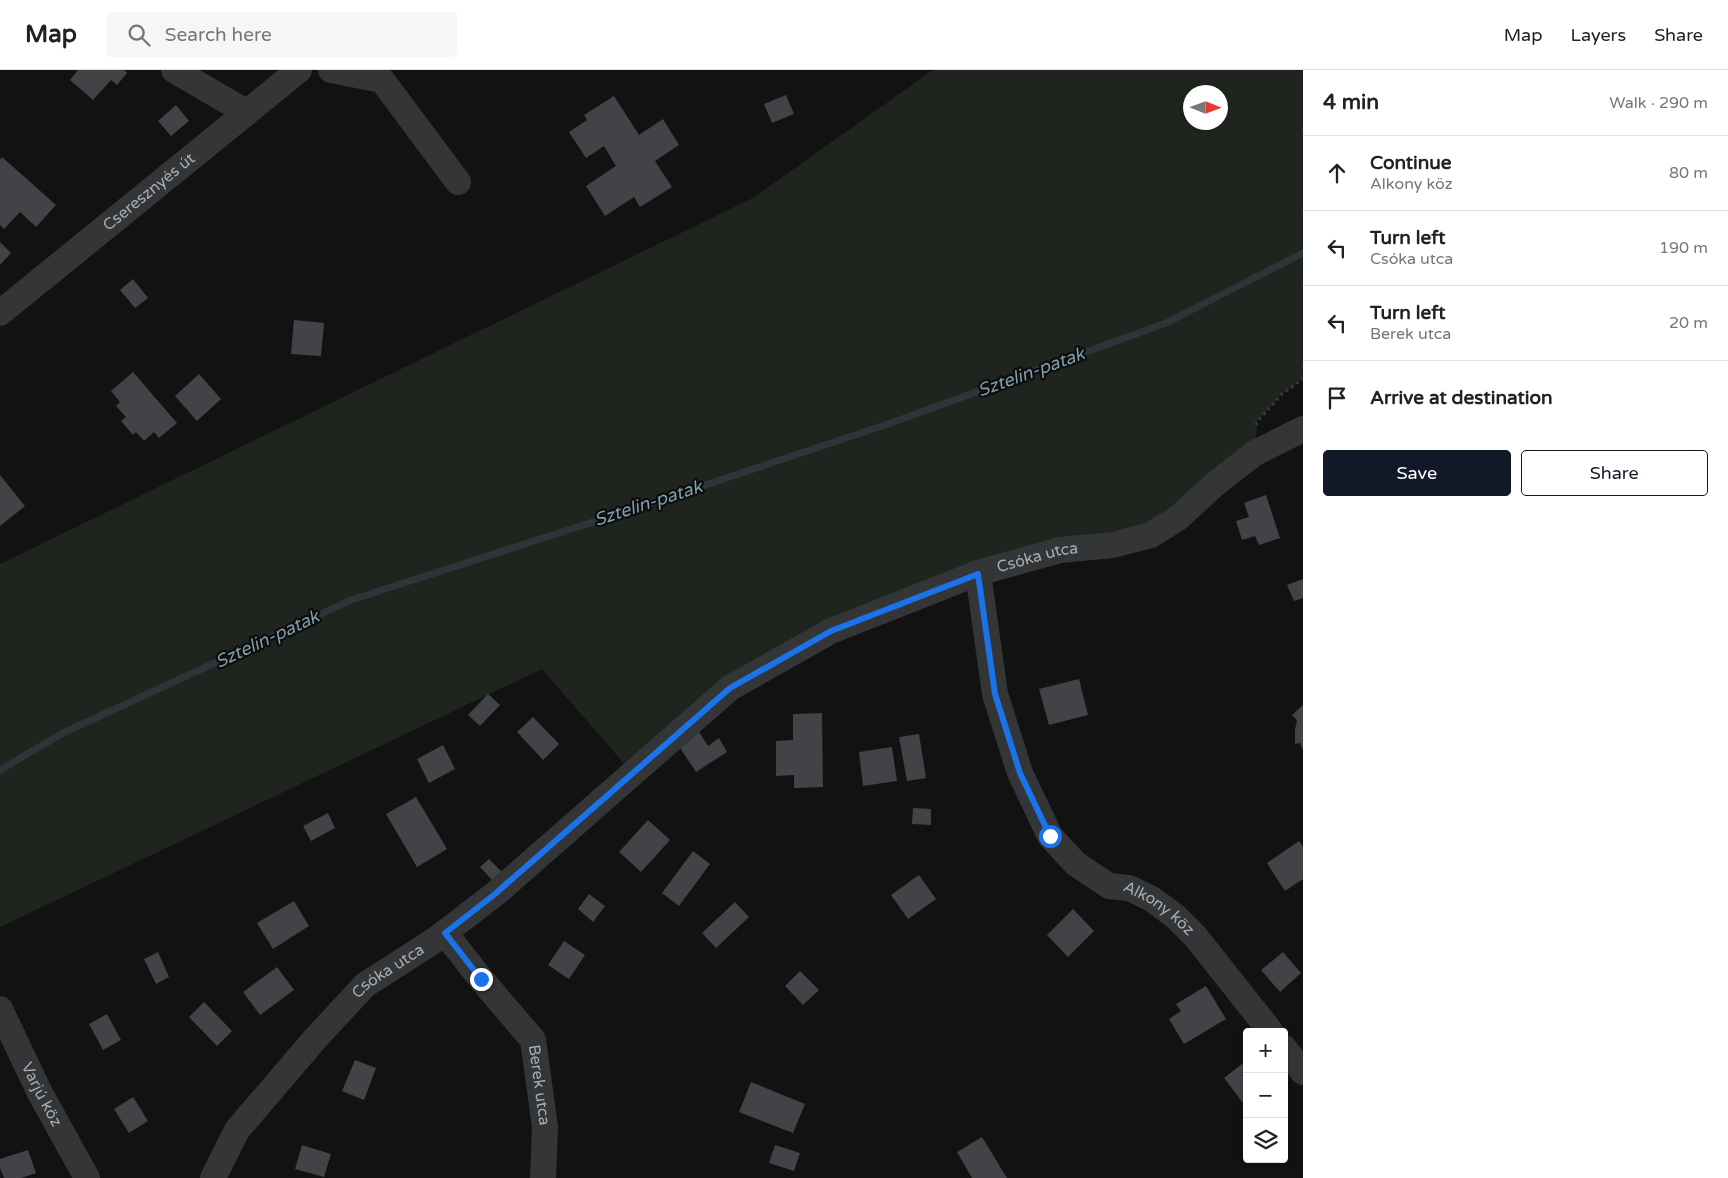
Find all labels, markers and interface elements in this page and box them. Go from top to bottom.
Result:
search box [107,12,457,57]
text: Map [25,20,77,49]
icon: search [125,21,153,49]
text: Search here [165,24,272,46]
text: Map [1504,24,1543,46]
text: Layers [1571,24,1626,46]
text: Share [1654,24,1703,46]
north arrow [1183,85,1228,130]
text: 4 min [1323,90,1379,115]
text: Walk · 290 m [1609,93,1708,113]
street label: Cseresznyés út [99,148,199,235]
text: Continue [1370,152,1452,174]
icon: ahead [1323,159,1351,187]
text: 80 m [1669,163,1708,183]
text: Alkony köz [1370,174,1453,194]
text: Turn left [1370,227,1446,249]
icon: left [1323,234,1351,262]
text: 190 m [1659,238,1708,258]
text: Csóka utca [1370,249,1453,269]
text: Turn left [1370,302,1446,324]
icon: left [1323,309,1351,337]
text: 20 m [1669,313,1708,333]
text: Berek utca [1370,324,1451,344]
water label: Sztelin-patak [974,342,1089,402]
icon: arrive [1323,384,1351,412]
text: Arrive at destination [1370,387,1553,409]
button: Save [1323,450,1511,496]
button: Share [1521,450,1708,496]
water label: Sztelin-patak [591,475,706,531]
street label: Csóka utca [994,538,1079,577]
water label: Sztelin-patak [211,605,324,673]
route start [1039,825,1062,848]
street label: Alkony köz [1120,877,1199,940]
street label: Csóka utca [348,939,428,1003]
route end [470,968,493,991]
map controls [1243,1028,1288,1163]
button: + [1243,1028,1288,1073]
street label: Berek utca [524,1043,555,1127]
street label: Varjú köz [17,1059,67,1130]
button: − [1243,1073,1288,1118]
button: layers [1243,1118,1288,1163]

